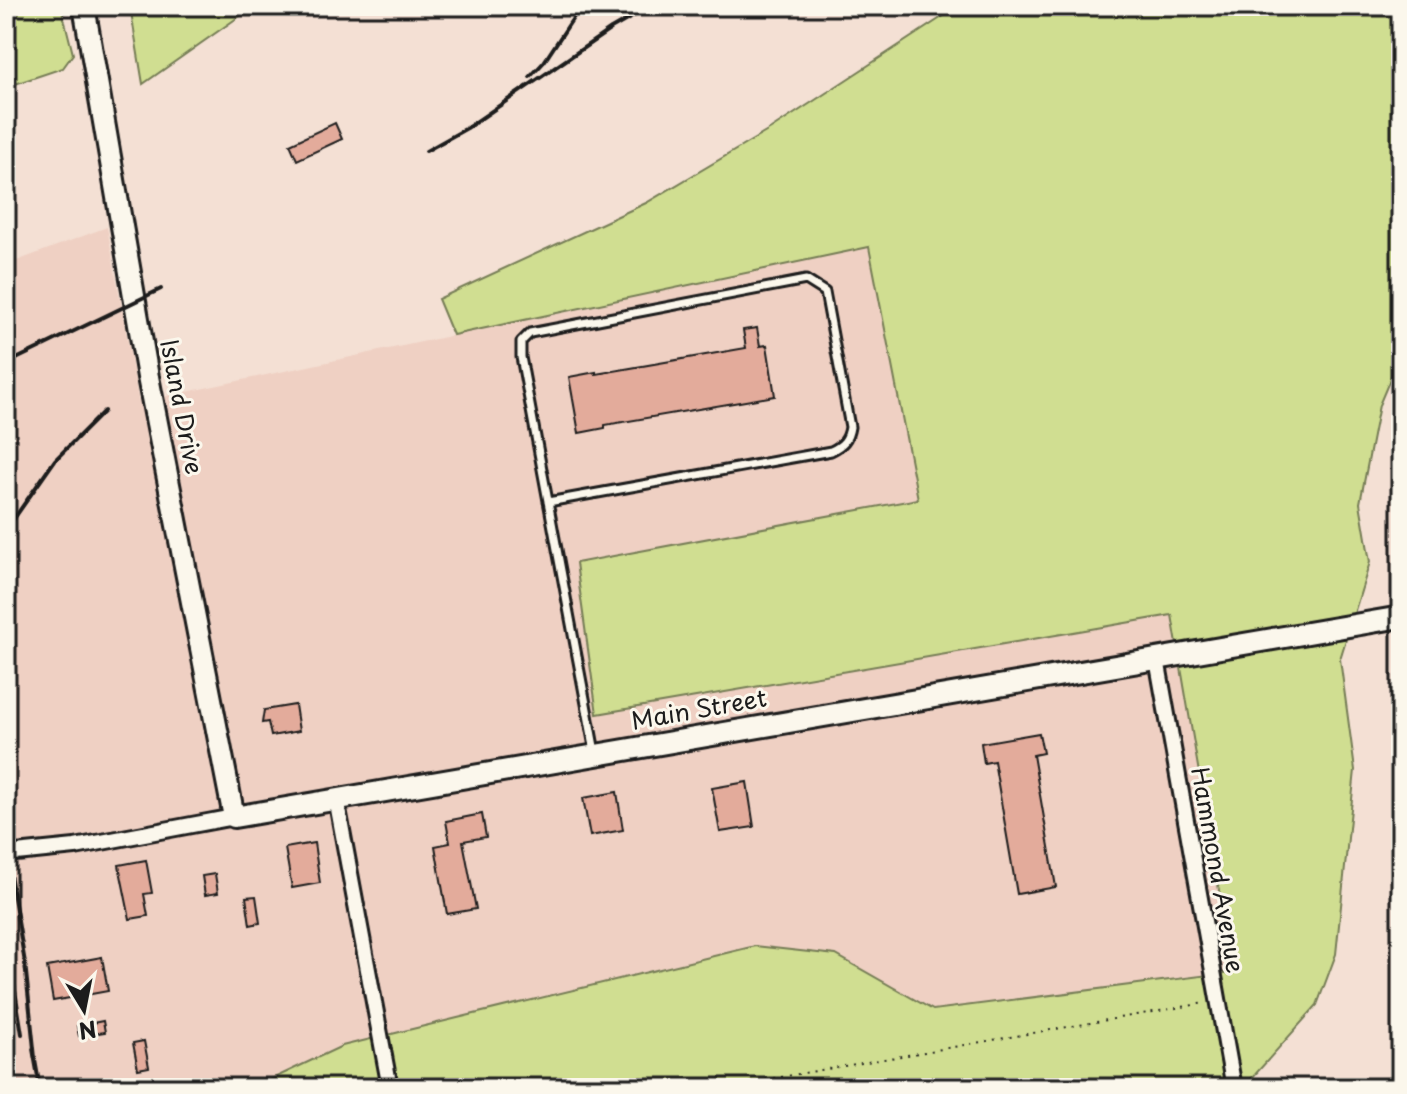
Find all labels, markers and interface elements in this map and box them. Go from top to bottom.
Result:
street label: Island Drive [152,336,214,477]
street label: Main Street [628,678,769,738]
street label: Hammond Avenue [1183,764,1255,975]
north arrow [44,970,124,1050]
text: N [76,1013,99,1049]

